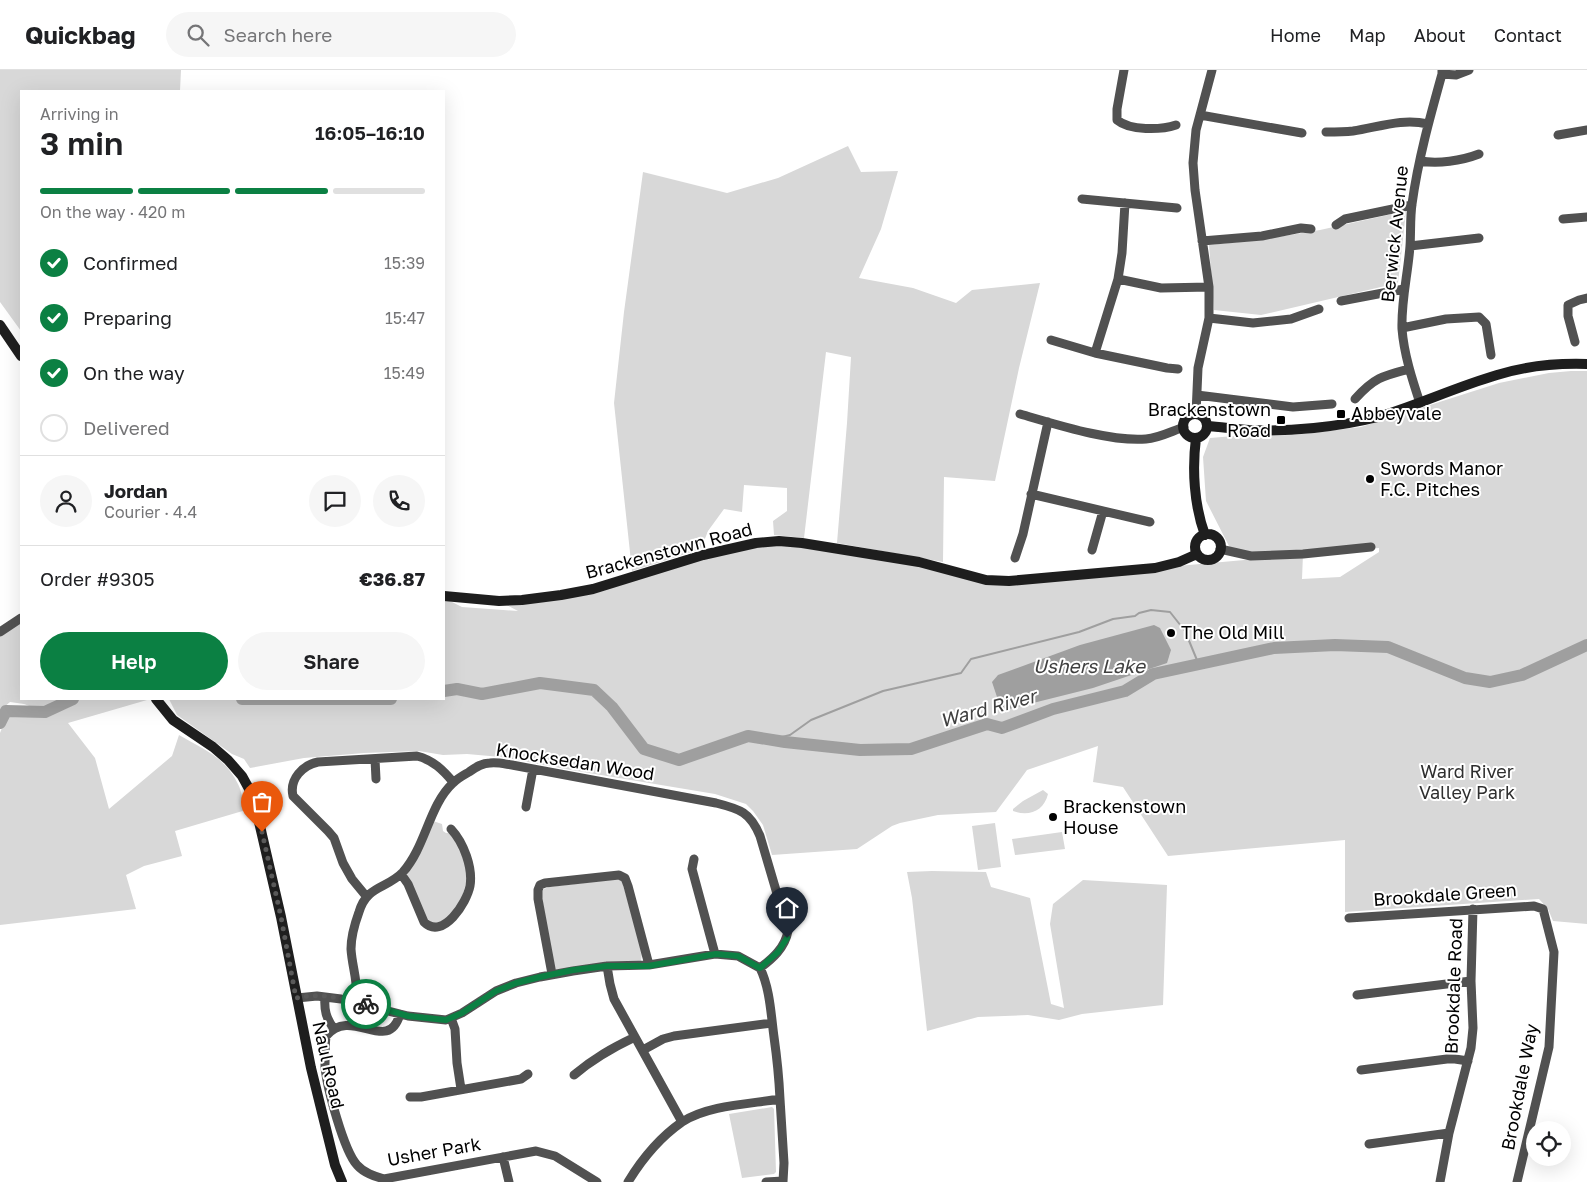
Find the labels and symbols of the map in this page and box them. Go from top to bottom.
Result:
street label: Berwick Avenue [1376,164,1412,303]
place label: Brackenstown Road [1148,398,1271,441]
place label: Abbeyvale [1351,402,1442,424]
marker: Abbeyvale [1335,408,1347,420]
marker: Brackenstown Road [1275,414,1287,426]
place label: Swords Manor F.C. Pitches [1380,457,1503,500]
marker: Swords Manor F.C. Pitches [1364,473,1376,485]
street label: Brackenstown Road [583,517,755,583]
place label: The Old Mill [1181,621,1285,643]
marker: The Old Mill [1165,627,1177,639]
water label: Ushers Lake [1033,654,1147,677]
water label: Ward River [937,683,1041,731]
street label: Knocksedan Wood [494,738,656,784]
park label: Ward River Valley Park [1419,760,1515,803]
pin [241,781,283,832]
place label: Brackenstown House [1063,795,1186,838]
marker: Brackenstown House [1047,811,1059,823]
street label: Brookdale Green [1373,878,1517,910]
pin [766,887,808,938]
street label: Brookdale Road [1440,918,1466,1054]
courier [341,979,391,1029]
street label: Naul Road [308,1019,350,1111]
street label: Brookdale Way [1496,1022,1542,1152]
street label: Usher Park [385,1132,482,1170]

